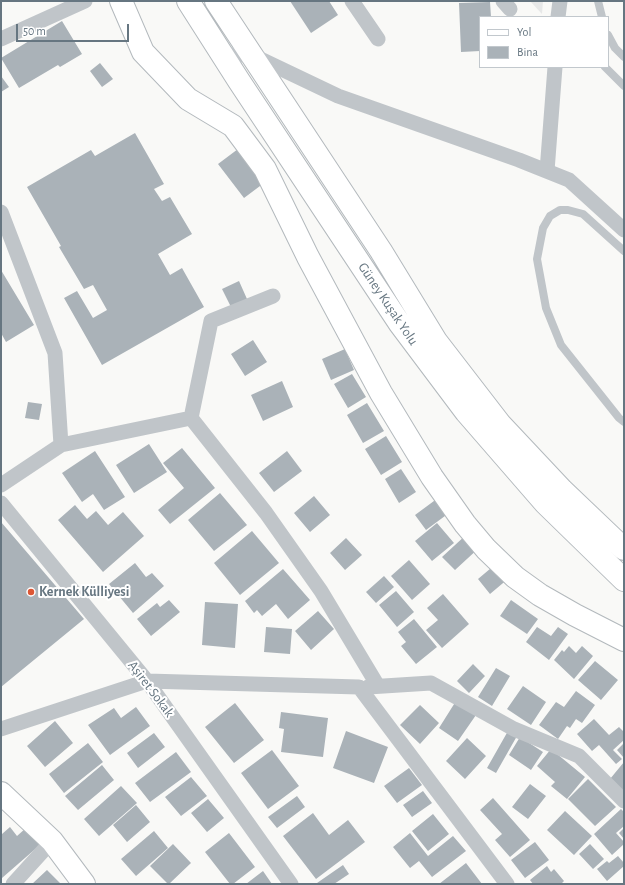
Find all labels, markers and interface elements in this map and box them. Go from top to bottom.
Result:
scale bar [18,16,131,42]
legend [479,16,609,68]
text: 50 m [23,25,46,37]
text: Yol [517,26,531,38]
text: Bina [517,46,538,58]
street label: Güney Kuşak Yolu [354,260,422,348]
place label: Kernek Külliyesi [39,584,129,600]
marker: Kernek Külliyesi [26,587,36,597]
street label: Aşiret Sokak [124,657,178,721]

